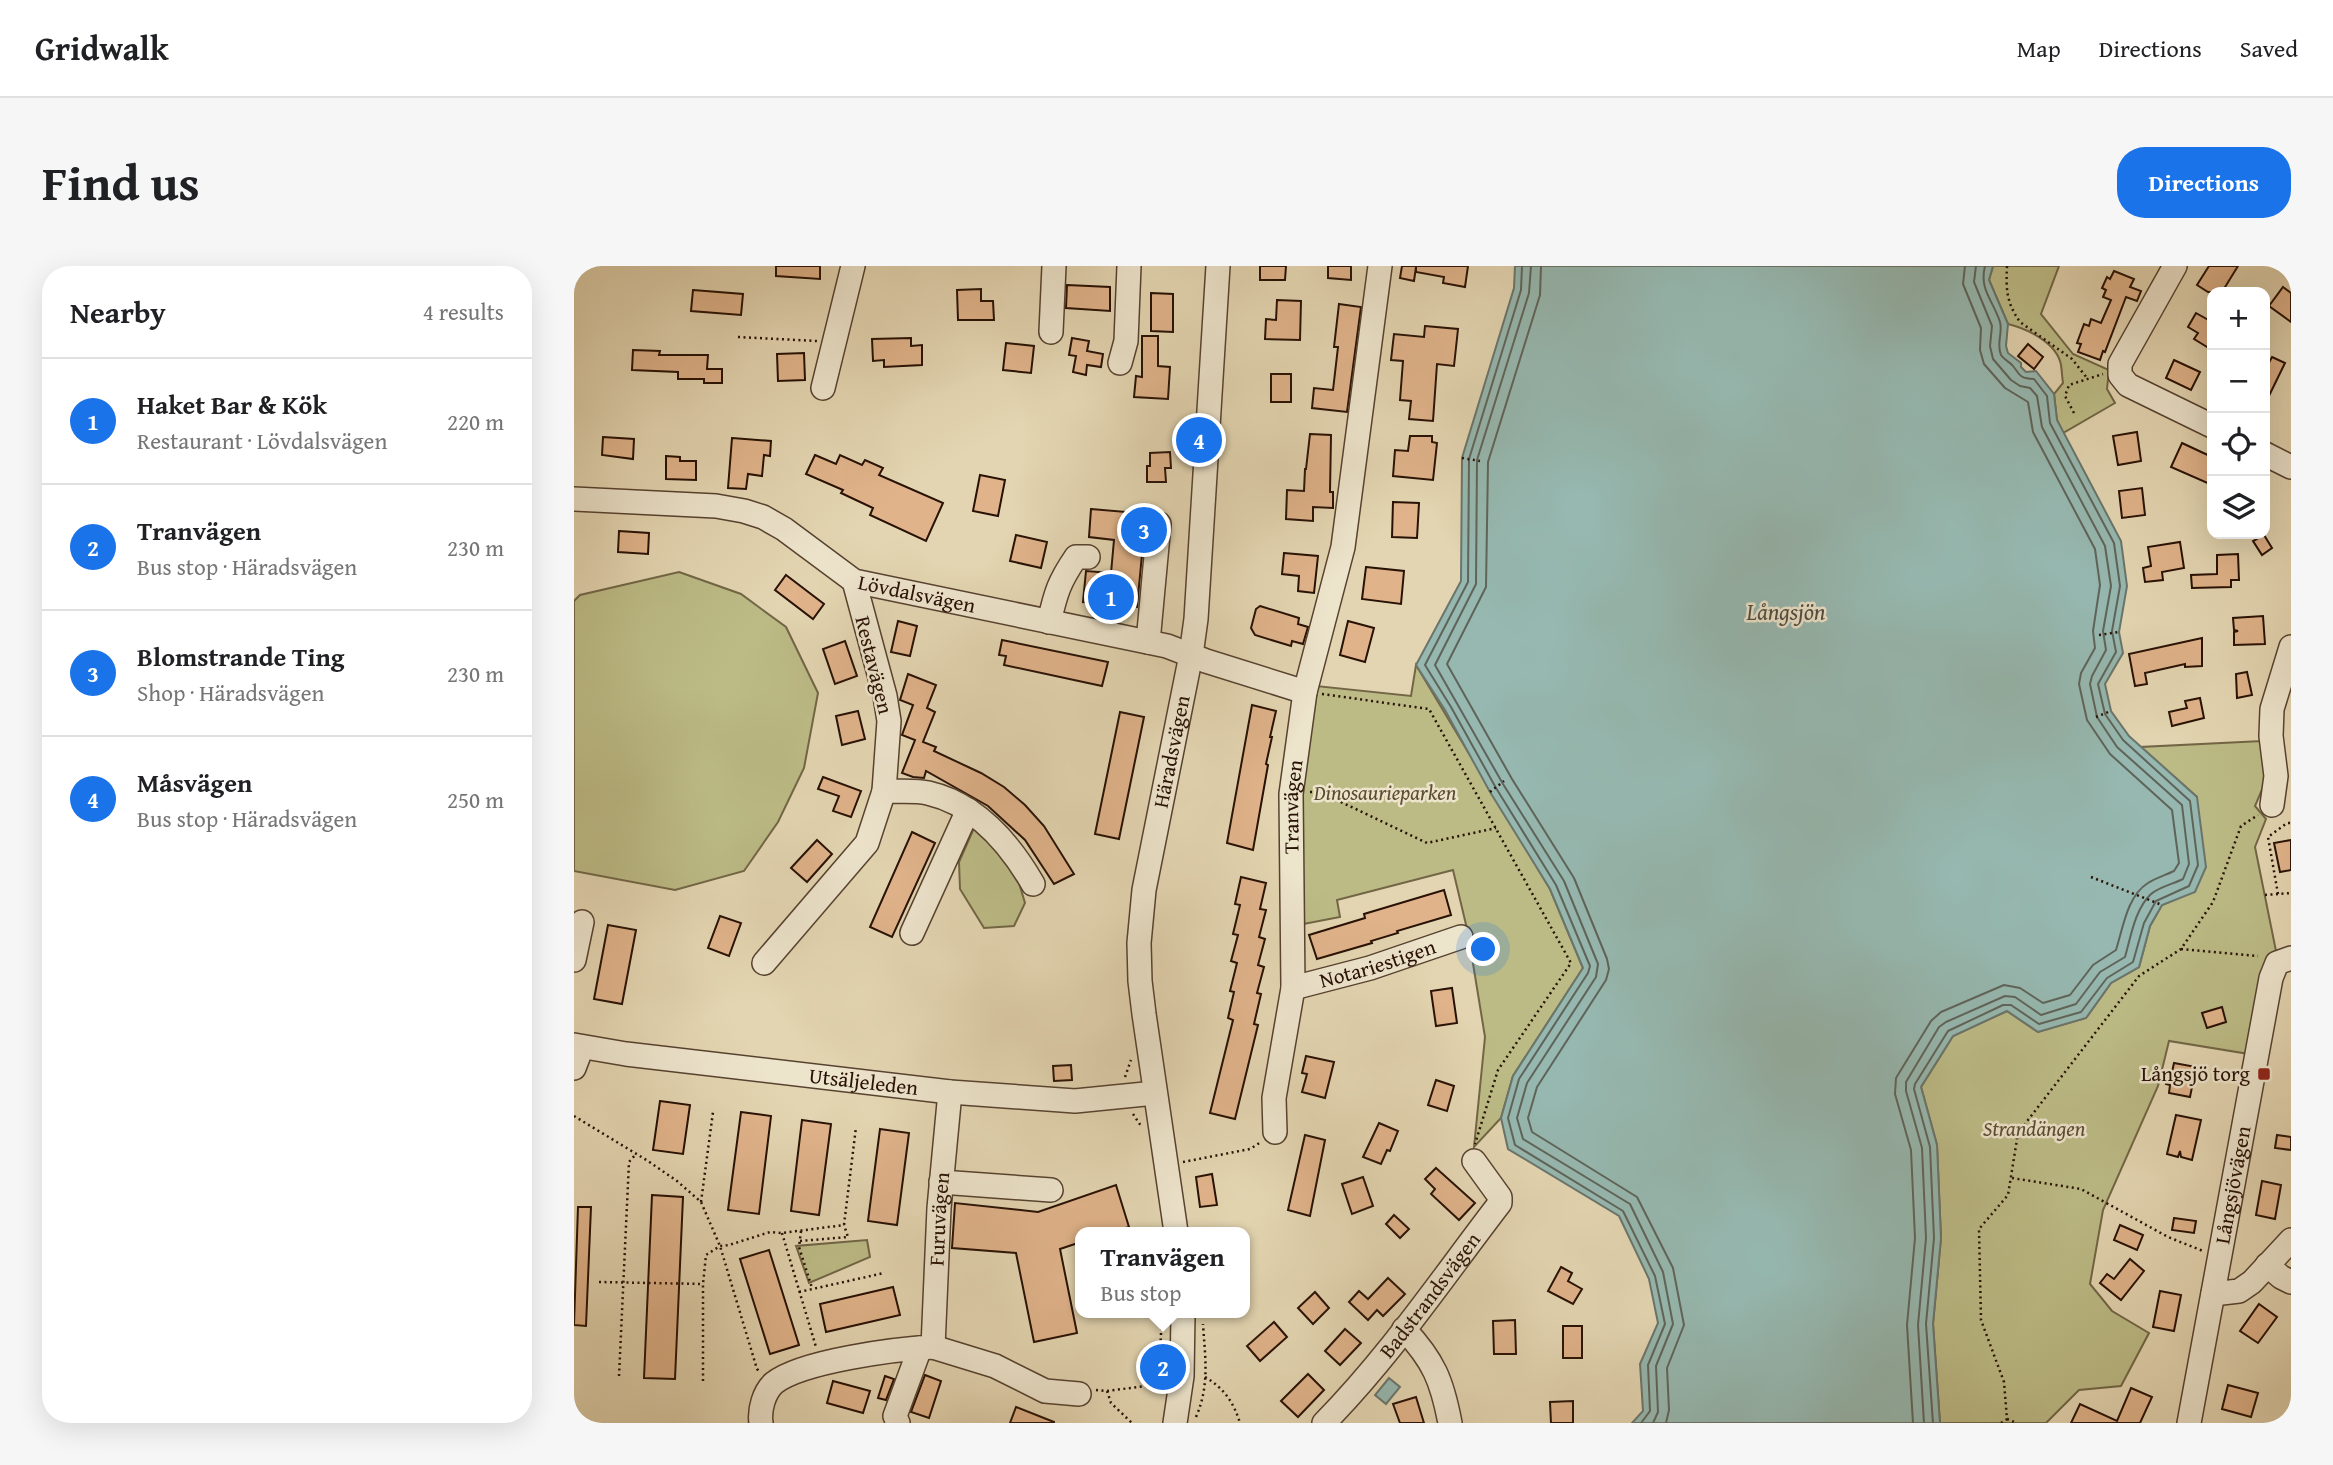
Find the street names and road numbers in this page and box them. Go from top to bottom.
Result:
street label: Lövdalsvägen [855,566,979,621]
street label: Restavägen [847,613,902,717]
street label: Häradsvägen [1145,692,1198,811]
street label: Tranvägen [1275,757,1311,854]
street label: Notariestigen [1316,931,1440,995]
street label: Utsäljeleden [807,1060,920,1103]
street label: Långsjövägen [2206,1123,2258,1247]
street label: Furuvägen [921,1170,957,1267]
street label: Badstrandsvägen [1372,1225,1488,1365]

